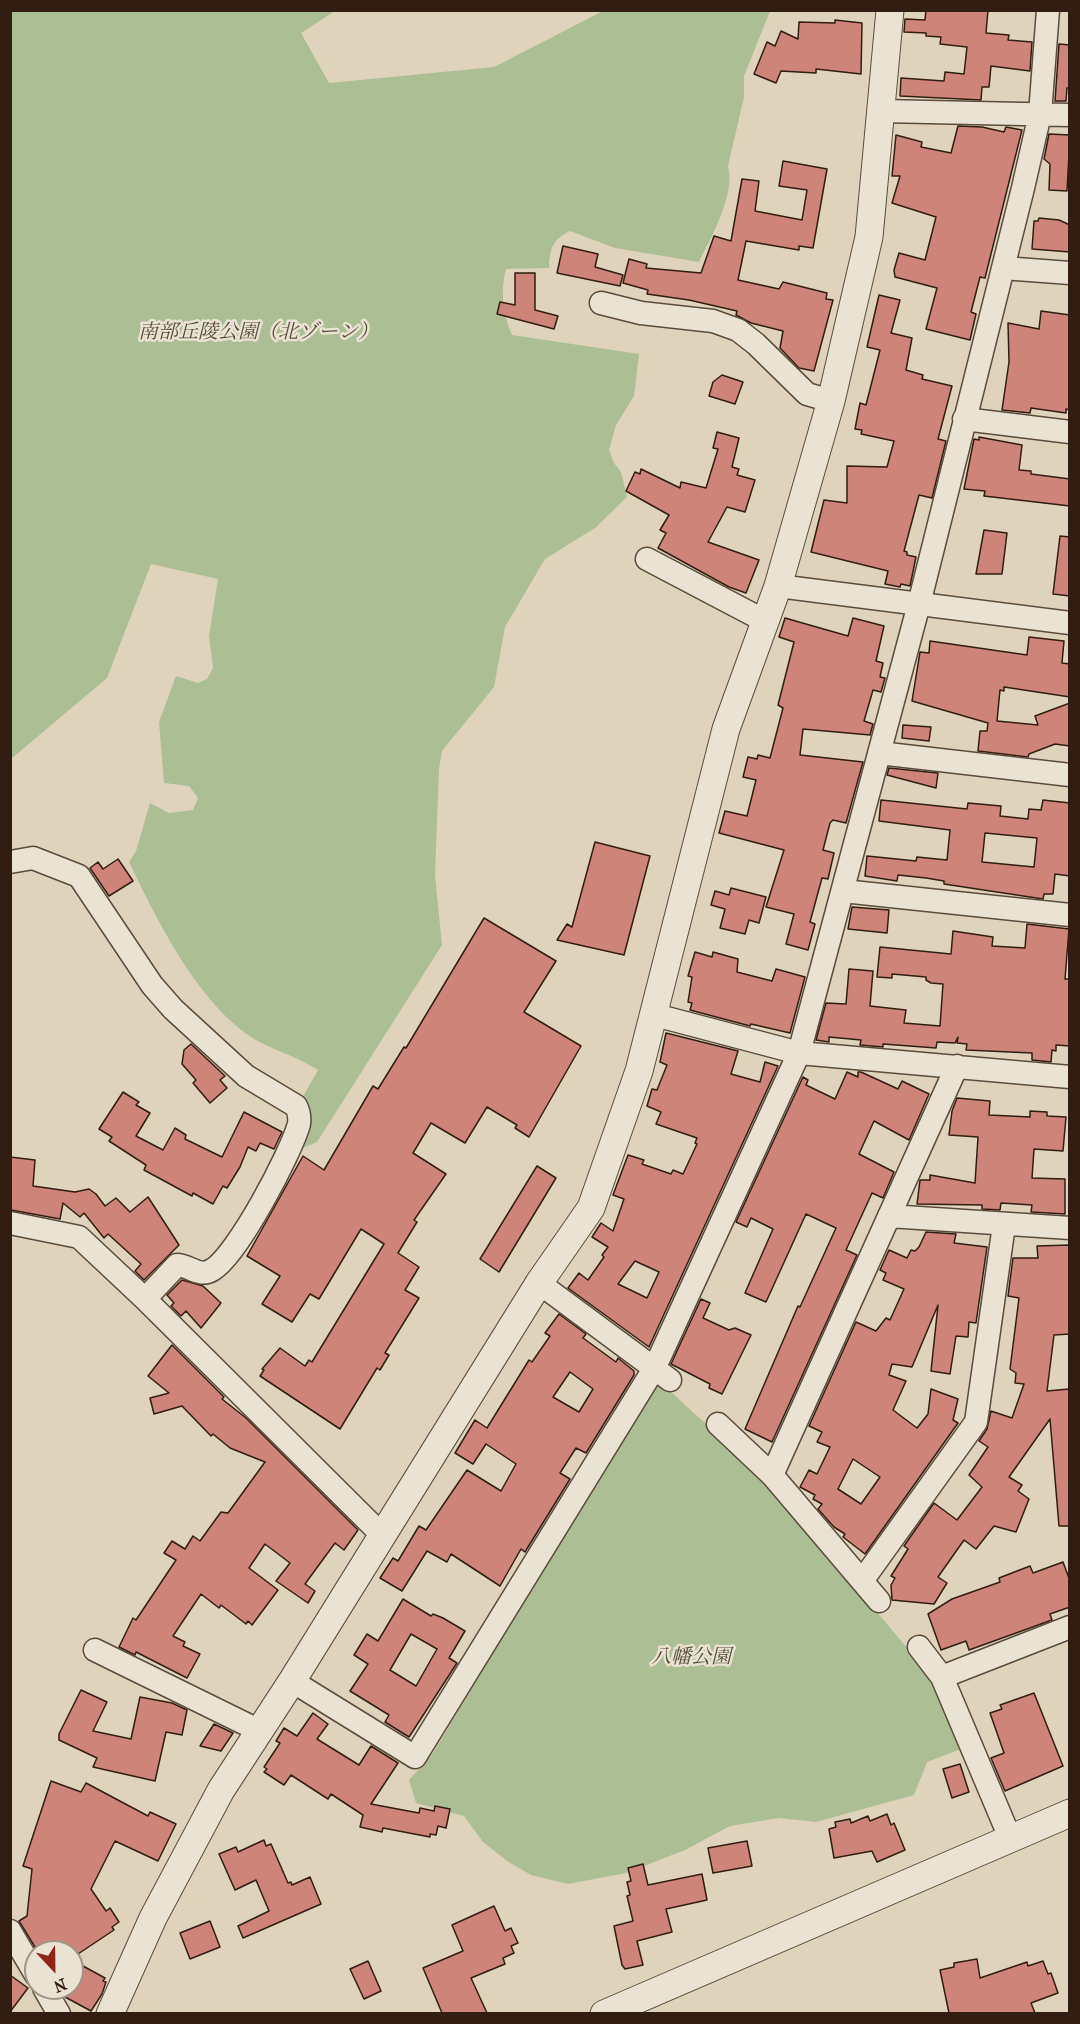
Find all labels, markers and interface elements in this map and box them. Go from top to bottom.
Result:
park label: 南部丘陵公園（北ゾーン） [138,321,378,345]
park label: 八幡公園 [651,1646,731,1670]
north arrow [24,1940,84,2000]
text: N [51,1974,69,1996]

